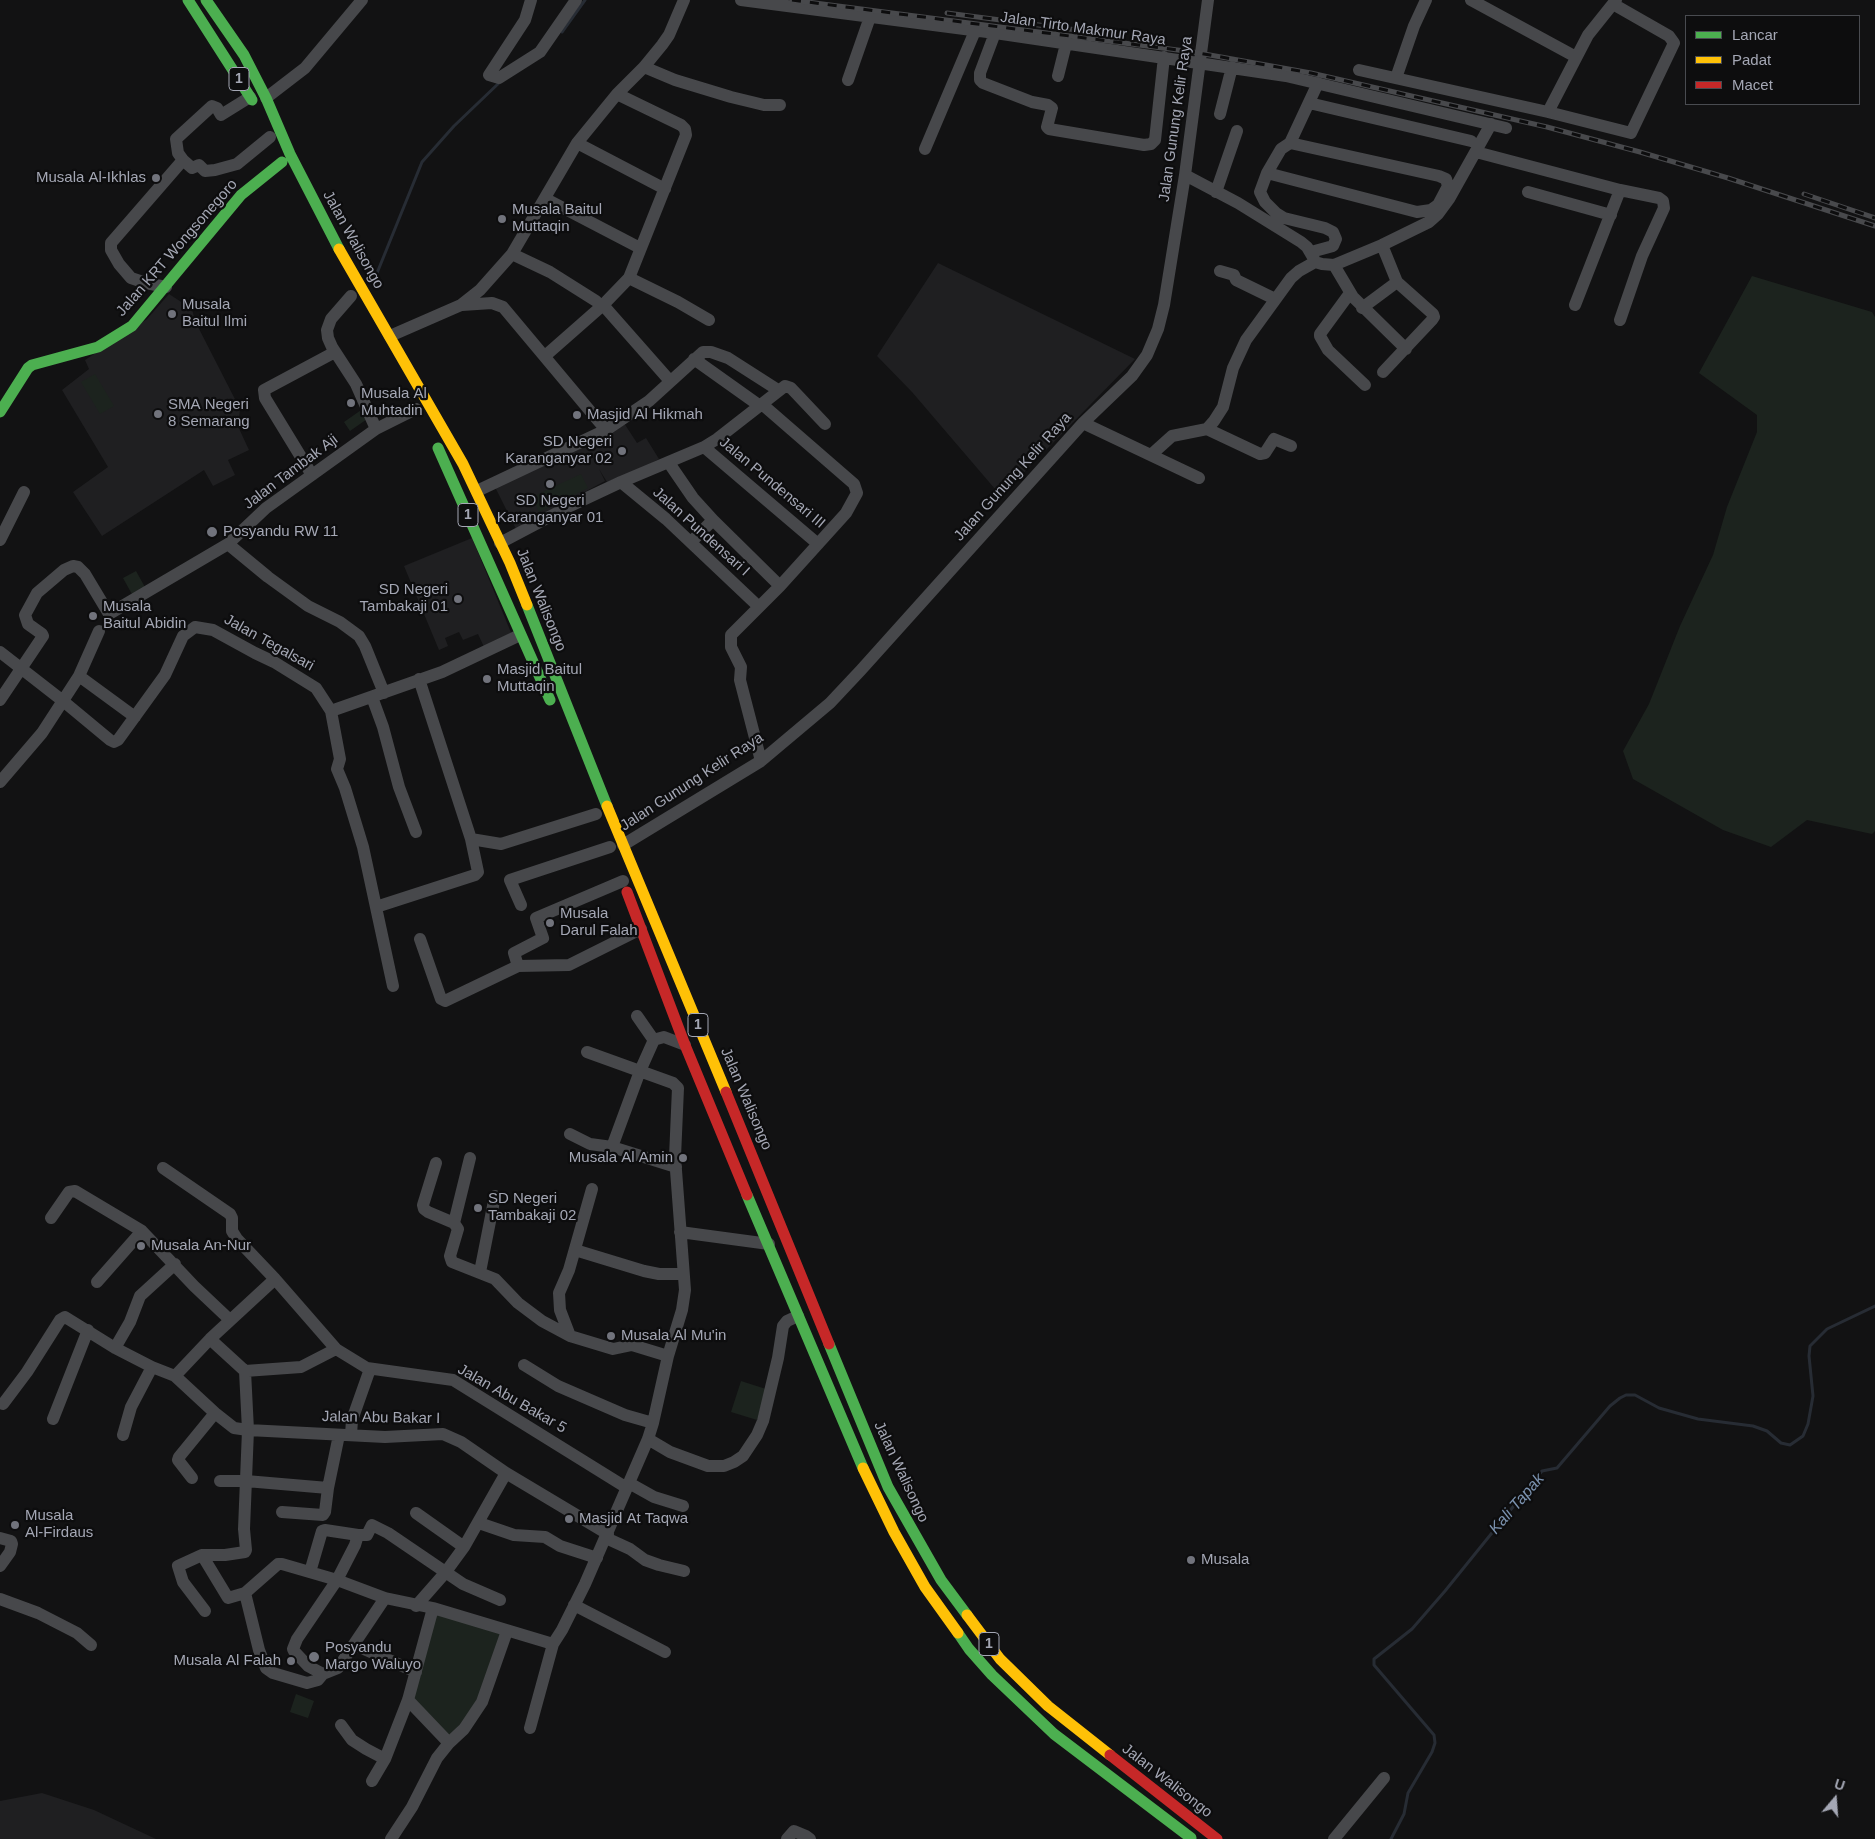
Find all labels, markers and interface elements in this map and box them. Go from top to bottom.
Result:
street label: Jalan Tirto Makmur Raya [999,8,1167,50]
legend [1685,15,1860,105]
text: Lancar [1732,26,1778,43]
street label: Jalan Gunung Kelir Raya [1155,35,1197,203]
text: Padat [1732,51,1771,68]
road number: 1 [229,68,249,90]
text: Macet [1732,76,1773,93]
place label: Musala Al-Ikhlas [36,169,146,187]
marker: Musala Al-Ikhlas [150,172,162,184]
street label: Jalan KRT Wongsonegoro [113,176,241,320]
street label: Jalan Walisongo [319,188,387,292]
place label: Musala Baitul Muttaqin [512,201,602,236]
marker: Musala Baitul Muttaqin [496,213,508,225]
place label: Musala Baitul Ilmi [182,296,247,331]
marker: Musala Baitul Ilmi [166,308,178,320]
place label: Musala Al Muhtadin [361,385,427,420]
place label: SMA Negeri 8 Semarang [168,396,250,431]
marker: Musala Al Muhtadin [345,397,357,409]
place label: Masjid Al Hikmah [587,406,703,424]
marker: SMA Negeri 8 Semarang [152,408,164,420]
marker: Masjid Al Hikmah [571,409,583,421]
street label: Jalan Gunung Kelir Raya [951,409,1075,545]
street label: Jalan Tambak Aji [240,431,342,513]
place label: SD Negeri Karanganyar 02 [505,433,612,468]
street label: Jalan Pundensari III [715,433,829,533]
marker: SD Negeri Karanganyar 02 [616,445,628,457]
marker: SD Negeri Karanganyar 01 [544,478,556,490]
street label: Jalan Pundensari I [649,484,753,580]
place label: SD Negeri Karanganyar 01 [497,492,603,527]
road number: 1 [458,504,478,526]
place label: Posyandu RW 11 [223,523,338,541]
marker: Posyandu RW 11 [205,525,219,539]
street label: Jalan Walisongo [512,546,570,654]
place label: SD Negeri Tambakaji 01 [360,581,448,616]
marker: SD Negeri Tambakaji 01 [452,593,464,605]
place label: Musala Baitul Abidin [103,598,186,633]
marker: Musala Baitul Abidin [87,610,99,622]
street label: Jalan Tegalsari [221,611,317,675]
place label: Masjid Baitul Muttaqin [497,661,582,696]
marker: Masjid Baitul Muttaqin [481,673,493,685]
street label: Jalan Gunung Kelir Raya [617,729,767,835]
place label: Musala Darul Falah [560,905,638,940]
marker: Musala Darul Falah [544,917,556,929]
road number: 1 [688,1014,708,1036]
street label: Jalan Walisongo [716,1045,776,1153]
place label: Musala Al Amin [569,1149,673,1167]
marker: Musala Al Amin [677,1152,689,1164]
place label: SD Negeri Tambakaji 02 [488,1190,576,1225]
marker: SD Negeri Tambakaji 02 [472,1202,484,1214]
place label: Musala An-Nur [151,1237,251,1255]
marker: Musala An-Nur [135,1240,147,1252]
place label: Musala Al Mu'in [621,1327,726,1345]
marker: Musala Al Mu'in [605,1330,617,1342]
street label: Jalan Abu Bakar 5 [454,1361,570,1437]
street label: Jalan Abu Bakar I [322,1408,440,1428]
street label: Jalan Walisongo [870,1419,932,1525]
water label: Kali Tapak [1485,1470,1549,1538]
place label: Musala Al-Firdaus [25,1507,93,1542]
place label: Masjid At Taqwa [579,1510,688,1528]
marker: Masjid At Taqwa [563,1513,575,1525]
marker: Musala Al-Firdaus [9,1519,21,1531]
place label: Musala [1201,1551,1249,1569]
marker: Musala [1185,1554,1197,1566]
road number: 1 [979,1632,999,1656]
place label: Posyandu Margo Waluyo [325,1639,421,1674]
marker: Posyandu Margo Waluyo [307,1650,321,1664]
place label: Musala Al Falah [173,1652,281,1670]
marker: Musala Al Falah [285,1655,297,1667]
street label: Jalan Walisongo [1118,1740,1216,1822]
north arrow [1810,1774,1860,1824]
text: U [1832,1776,1847,1794]

